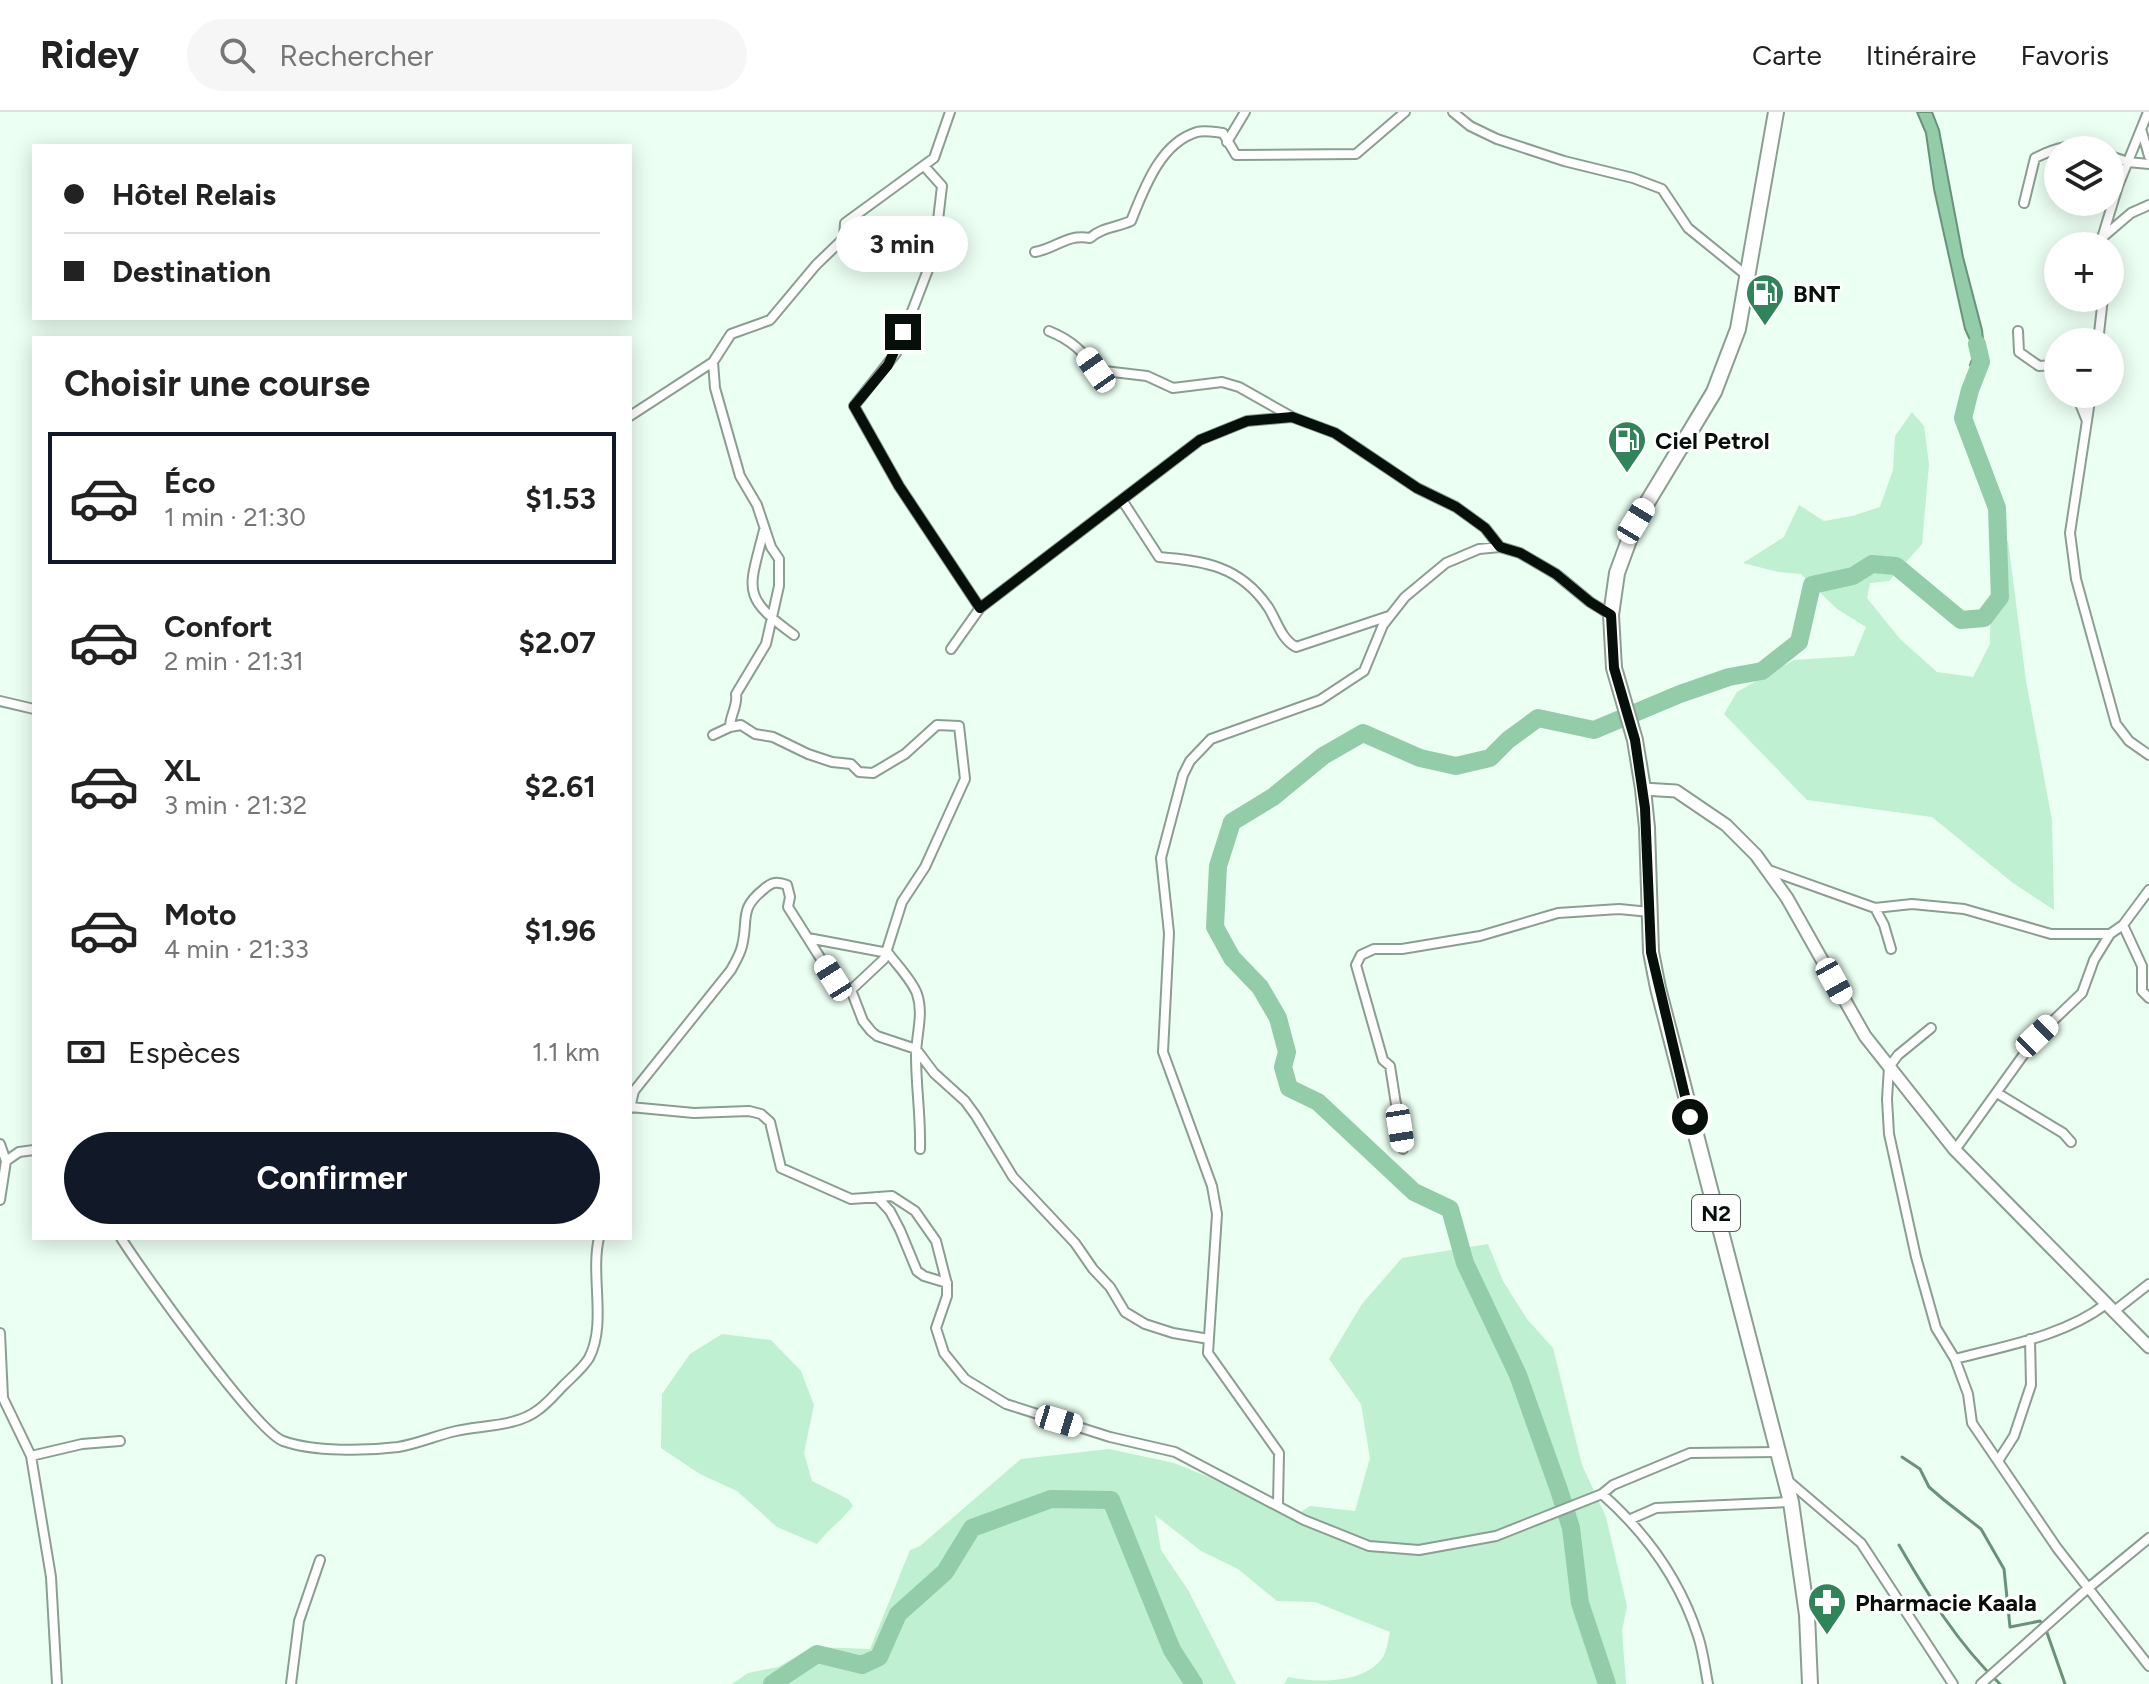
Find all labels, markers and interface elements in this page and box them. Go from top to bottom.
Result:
search box [187,19,747,91]
text: Ridey [40,32,139,78]
icon: search [215,33,259,77]
text: Rechercher [279,37,433,74]
text: Carte [1752,38,1822,72]
text: Itinéraire [1866,38,1976,72]
text: Favoris [2020,38,2109,72]
map controls [2044,136,2124,408]
button: layers [2044,136,2124,216]
text: Hôtel Relais [112,176,276,213]
callout: 3 min [837,216,969,272]
text: 3 min [870,228,934,260]
button: + [2044,232,2124,312]
text: Destination [112,253,271,290]
fuel station icon: BNT [1744,272,1786,327]
place label: BNT [1793,279,1840,308]
route end [885,314,921,350]
button: − [2044,328,2124,408]
car [1072,343,1120,397]
text: Choisir une course [64,362,370,405]
fuel station icon: Ciel Petrol [1606,419,1648,474]
place label: Ciel Petrol [1655,426,1770,455]
icon: car [68,462,140,534]
text: Éco [164,464,215,501]
text: $1.53 [525,480,596,517]
car [1613,494,1659,548]
text: 1 min · 21:30 [164,501,306,533]
icon: car [68,606,140,678]
text: Confort [164,608,273,645]
text: $2.07 [518,624,596,661]
text: 2 min · 21:31 [164,645,304,677]
icon: car [68,750,140,822]
text: XL [164,752,200,789]
text: $2.61 [525,768,596,805]
text: 3 min · 21:32 [164,789,307,821]
icon: car [68,894,140,966]
text: Moto [164,896,236,933]
text: $1.96 [524,912,596,949]
text: 4 min · 21:33 [164,933,309,965]
car [810,951,856,1005]
car [1812,954,1856,1008]
car [2011,1011,2063,1061]
icon: cash [64,1030,108,1074]
text: Espèces [128,1034,240,1071]
text: 1.1 km [532,1036,600,1068]
route start [1672,1099,1708,1135]
car [1384,1102,1416,1154]
button: Confirmer [64,1132,600,1224]
road number: N2 [1692,1195,1740,1231]
car [1033,1403,1085,1439]
pharmacy icon: Pharmacie Kaala [1806,1581,1848,1636]
place label: Pharmacie Kaala [1855,1588,2037,1617]

